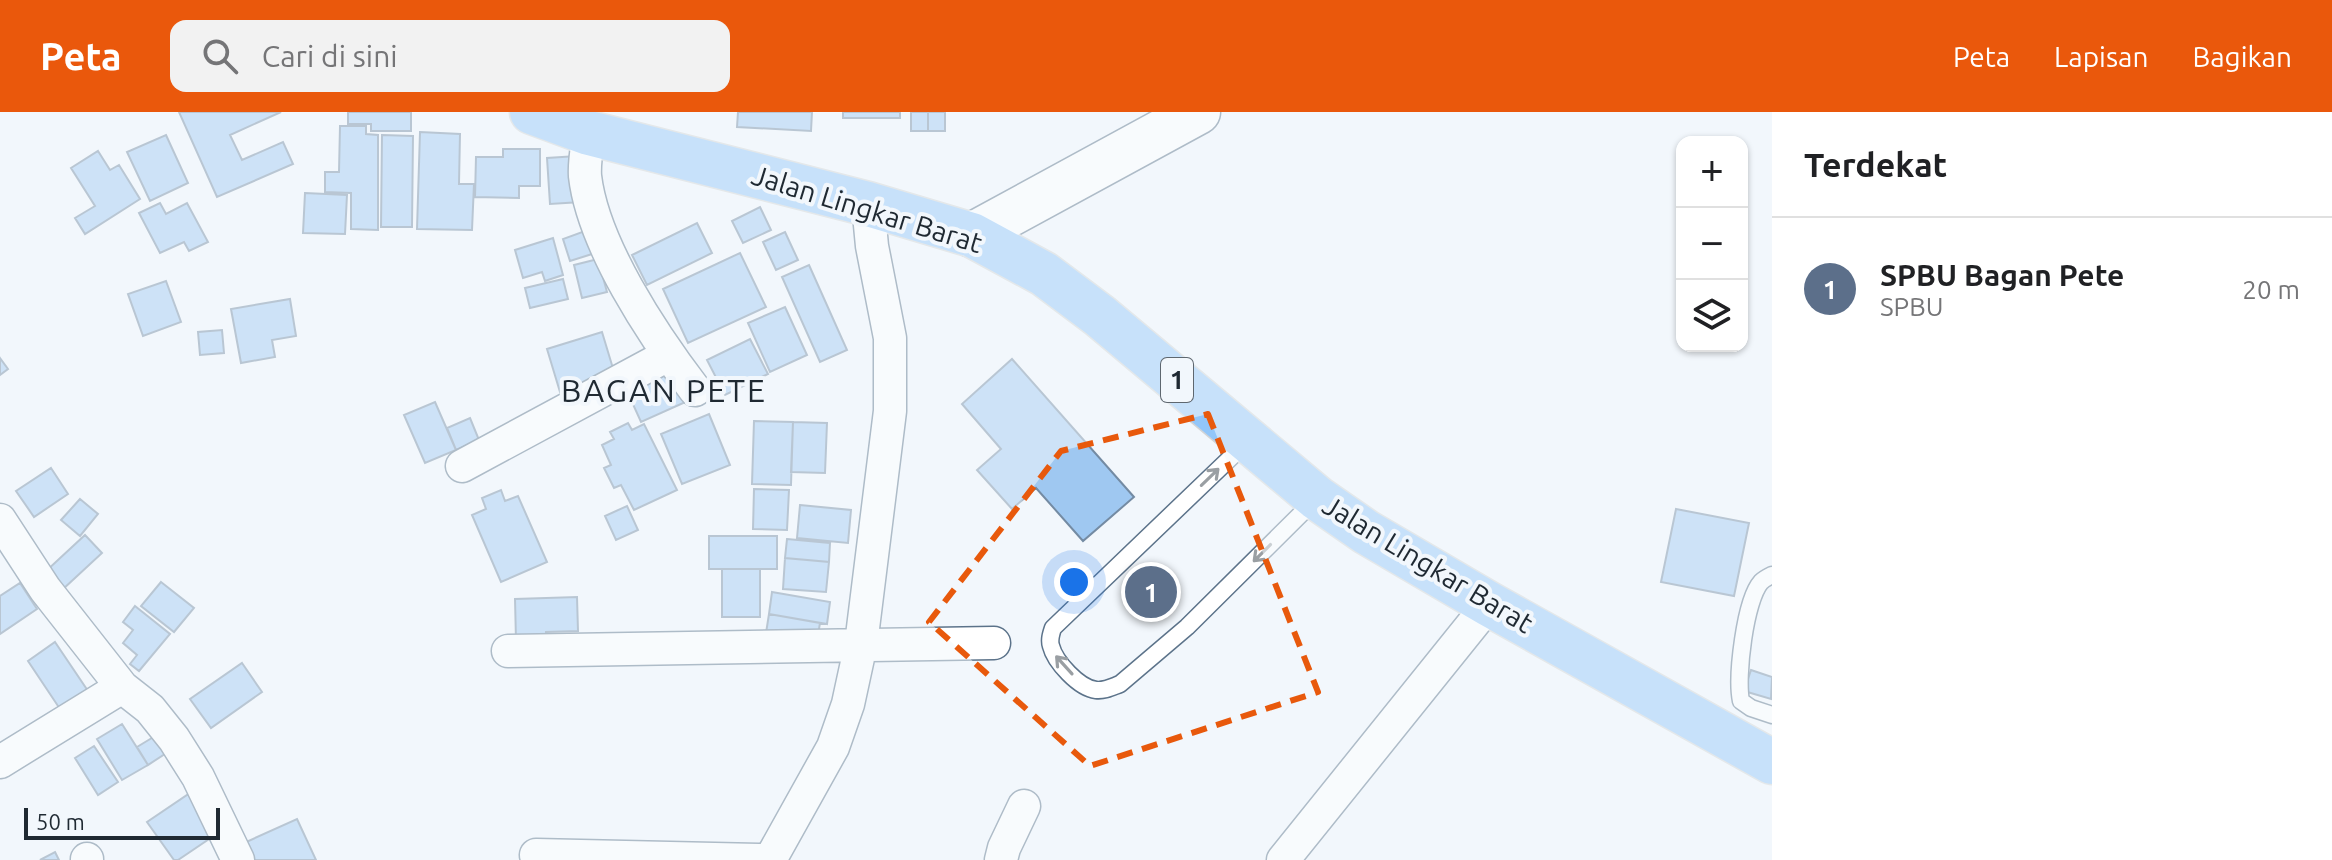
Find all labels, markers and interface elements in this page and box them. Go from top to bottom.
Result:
search box [170,20,730,92]
icon: search [198,34,242,78]
text: Peta [40,35,122,77]
text: Cari di sini [262,39,398,73]
text: Peta [1953,41,2010,72]
text: Lapisan [2054,41,2148,72]
text: Bagikan [2192,41,2292,72]
map controls [1676,136,1748,352]
button: + [1676,136,1748,208]
text: Terdekat [1804,145,1947,183]
street label: Jalan Lingkar Barat [748,159,986,258]
button: − [1676,208,1748,280]
text: SPBU Bagan Pete [1880,258,2124,292]
text: 1 [1823,275,1837,304]
text: 20 m [2242,275,2300,304]
button: layers [1676,280,1748,352]
text: SPBU [1880,292,1943,321]
road number: 1 [1161,358,1193,402]
district label: BAGAN PETE [561,372,767,408]
one-way arrow [1200,467,1220,486]
street label: Jalan Lingkar Barat [1318,489,1539,638]
one-way arrow [1253,543,1272,562]
your location [1054,562,1094,602]
pin: 1 [1125,562,1177,622]
one-way arrow [1055,655,1074,676]
scale bar [24,804,220,840]
text: 50 m [36,809,85,834]

